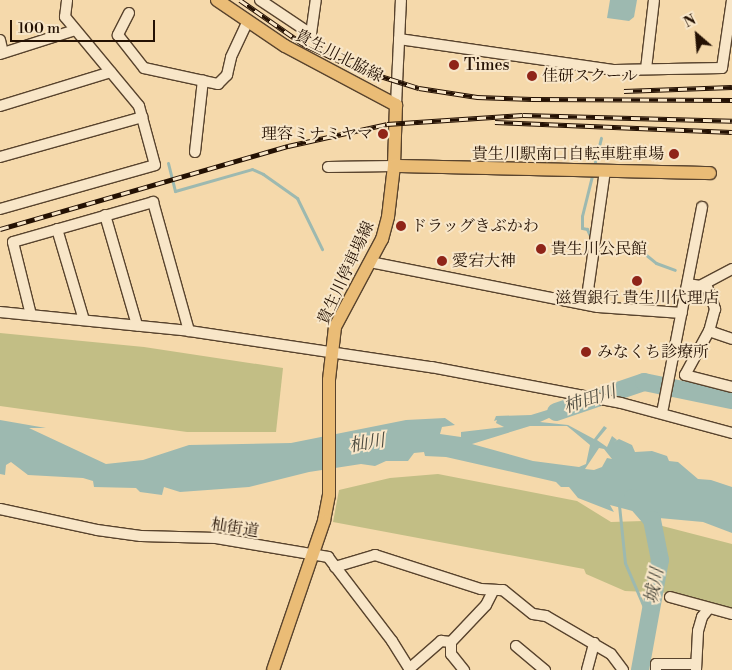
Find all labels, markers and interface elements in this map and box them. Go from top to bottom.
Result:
scale bar [12,10,158,42]
north arrow [672,10,722,60]
text: N [681,11,699,32]
text: 100 m [18,19,60,38]
street label: 貴生川北脇線 [292,26,386,86]
place label: Times [464,55,510,75]
marker: Times [448,59,460,71]
place label: 佳研スクール [542,66,638,86]
marker: 佳研スクール [526,70,538,82]
place label: 理容ミナミヤマ [261,124,373,144]
marker: 理容ミナミヤマ [377,128,389,140]
place label: 貴生川駅南口自転車駐車場 [472,144,664,164]
marker: 貴生川駅南口自転車駐車場 [668,148,680,160]
place label: ドラッグきぶかわ [411,216,539,236]
street label: 貴生川停車場線 [314,218,378,328]
marker: ドラッグきぶかわ [395,220,407,232]
place label: 貴生川公民館 [551,239,647,259]
marker: 貴生川公民館 [535,243,547,255]
place label: 愛宕大神 [452,251,516,271]
marker: 愛宕大神 [436,255,448,267]
marker: 滋賀銀行 貴生川代理店 [631,275,643,287]
place label: 滋賀銀行 貴生川代理店 [555,288,719,308]
place label: みなくち診療所 [597,342,709,362]
marker: みなくち診療所 [579,345,593,359]
water label: 柿田川 [561,381,619,419]
water label: 杣川 [348,431,386,457]
street label: 杣街道 [210,515,260,541]
water label: 城川 [641,566,669,606]

